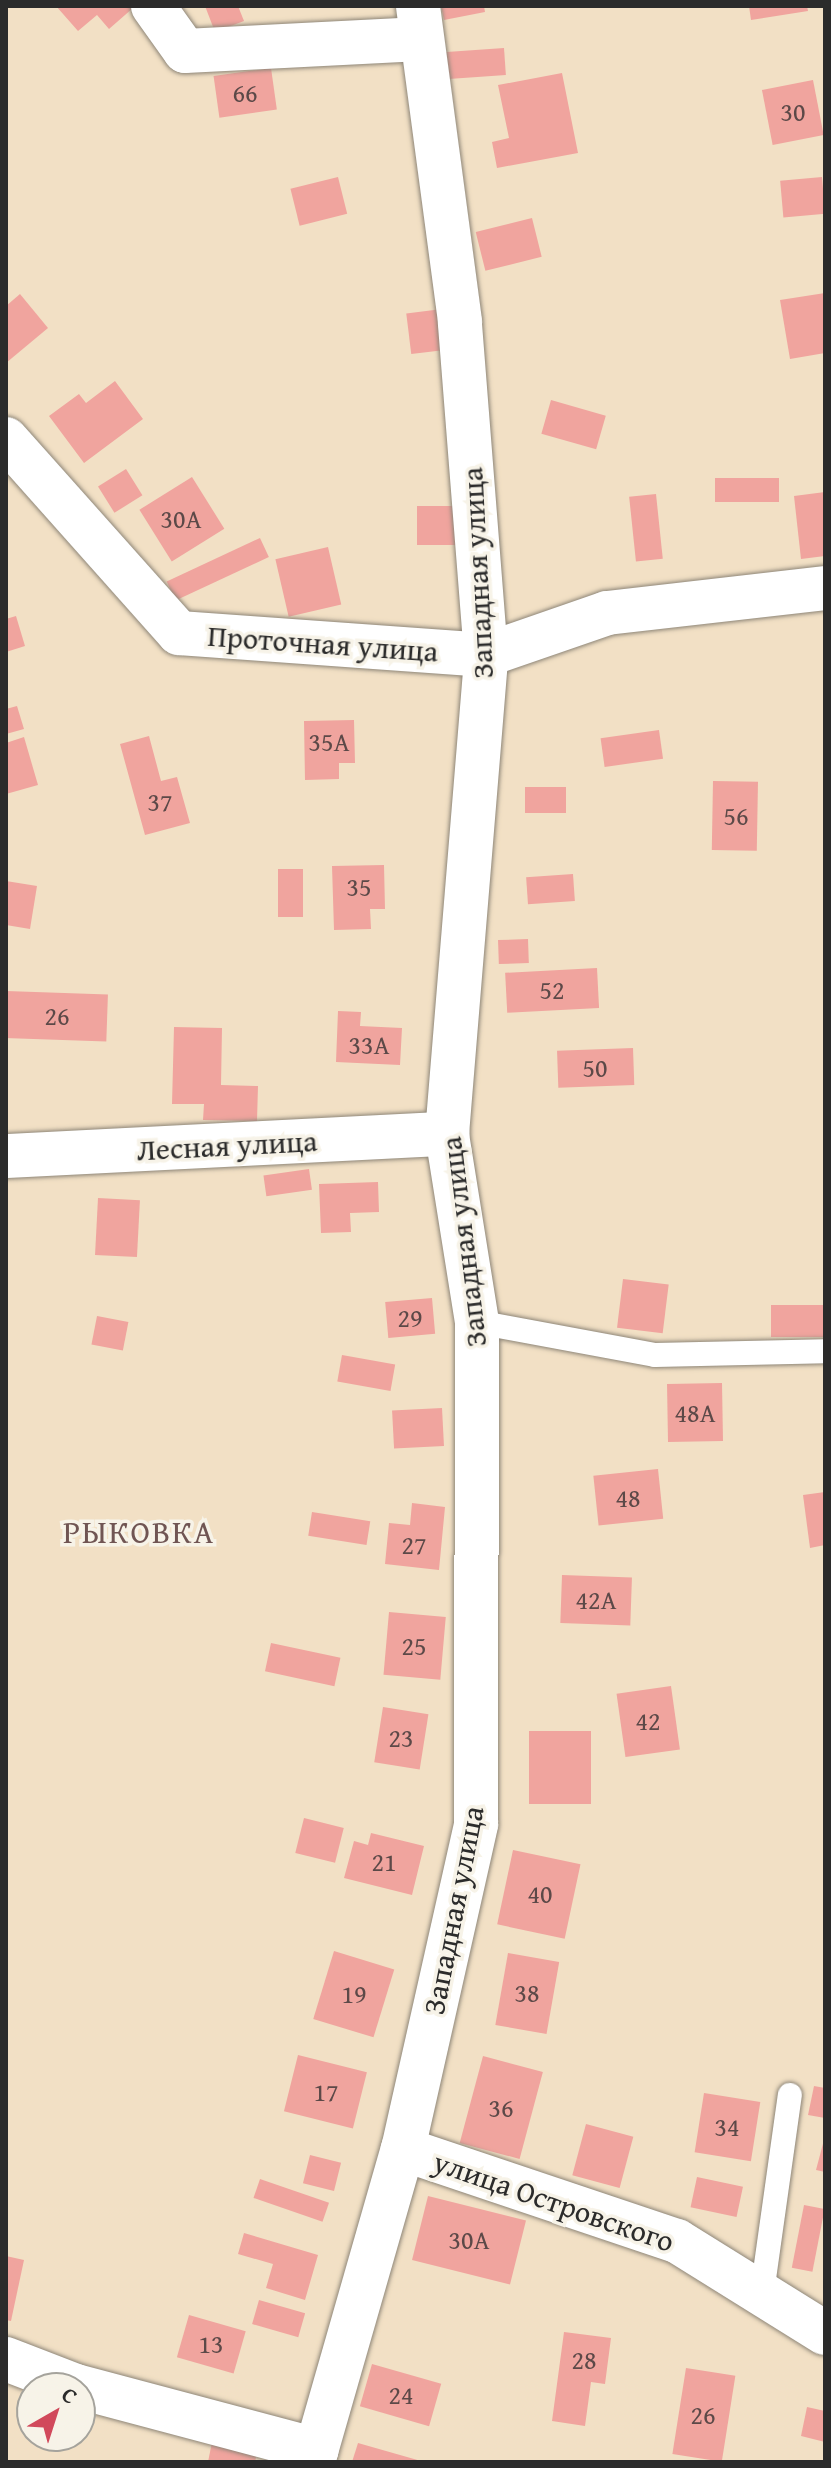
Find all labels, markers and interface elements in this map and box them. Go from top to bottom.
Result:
house number: 66 [232,77,258,109]
house number: 30 [780,96,806,128]
street label: Западная улица [453,466,501,680]
house number: 30А [161,503,201,535]
street label: Проточная улица [206,617,440,669]
house number: 35А [309,726,349,758]
house number: 37 [147,786,173,818]
house number: 56 [723,800,749,832]
house number: 35 [346,871,372,903]
house number: 52 [539,974,565,1006]
house number: 26 [44,1000,70,1032]
house number: 33А [349,1029,389,1061]
house number: 50 [582,1052,608,1084]
street label: Лесная улица [136,1122,318,1168]
street label: Западная улица [432,1135,494,1349]
house number: 29 [397,1302,423,1334]
house number: 48А [675,1397,715,1429]
house number: 48 [615,1482,641,1514]
district label: РЫКОВКА [63,1513,215,1551]
house number: 27 [401,1529,427,1561]
house number: 42А [576,1584,616,1616]
house number: 25 [401,1630,427,1662]
house number: 42 [635,1705,661,1737]
house number: 23 [388,1722,414,1754]
street label: Западная улица [415,1803,491,2017]
house number: 21 [371,1846,397,1878]
house number: 40 [527,1878,553,1910]
house number: 38 [514,1977,540,2009]
house number: 19 [341,1978,367,2010]
house number: 17 [313,2076,339,2108]
house number: 36 [488,2092,514,2124]
house number: 34 [714,2111,740,2143]
street label: улица Островского [429,2143,679,2259]
house number: 30А [449,2224,489,2256]
house number: 13 [198,2328,224,2360]
house number: 28 [571,2344,597,2376]
north arrow [16,2372,96,2452]
text: С [55,2379,85,2411]
house number: 24 [388,2379,414,2411]
house number: 26 [690,2399,716,2431]

